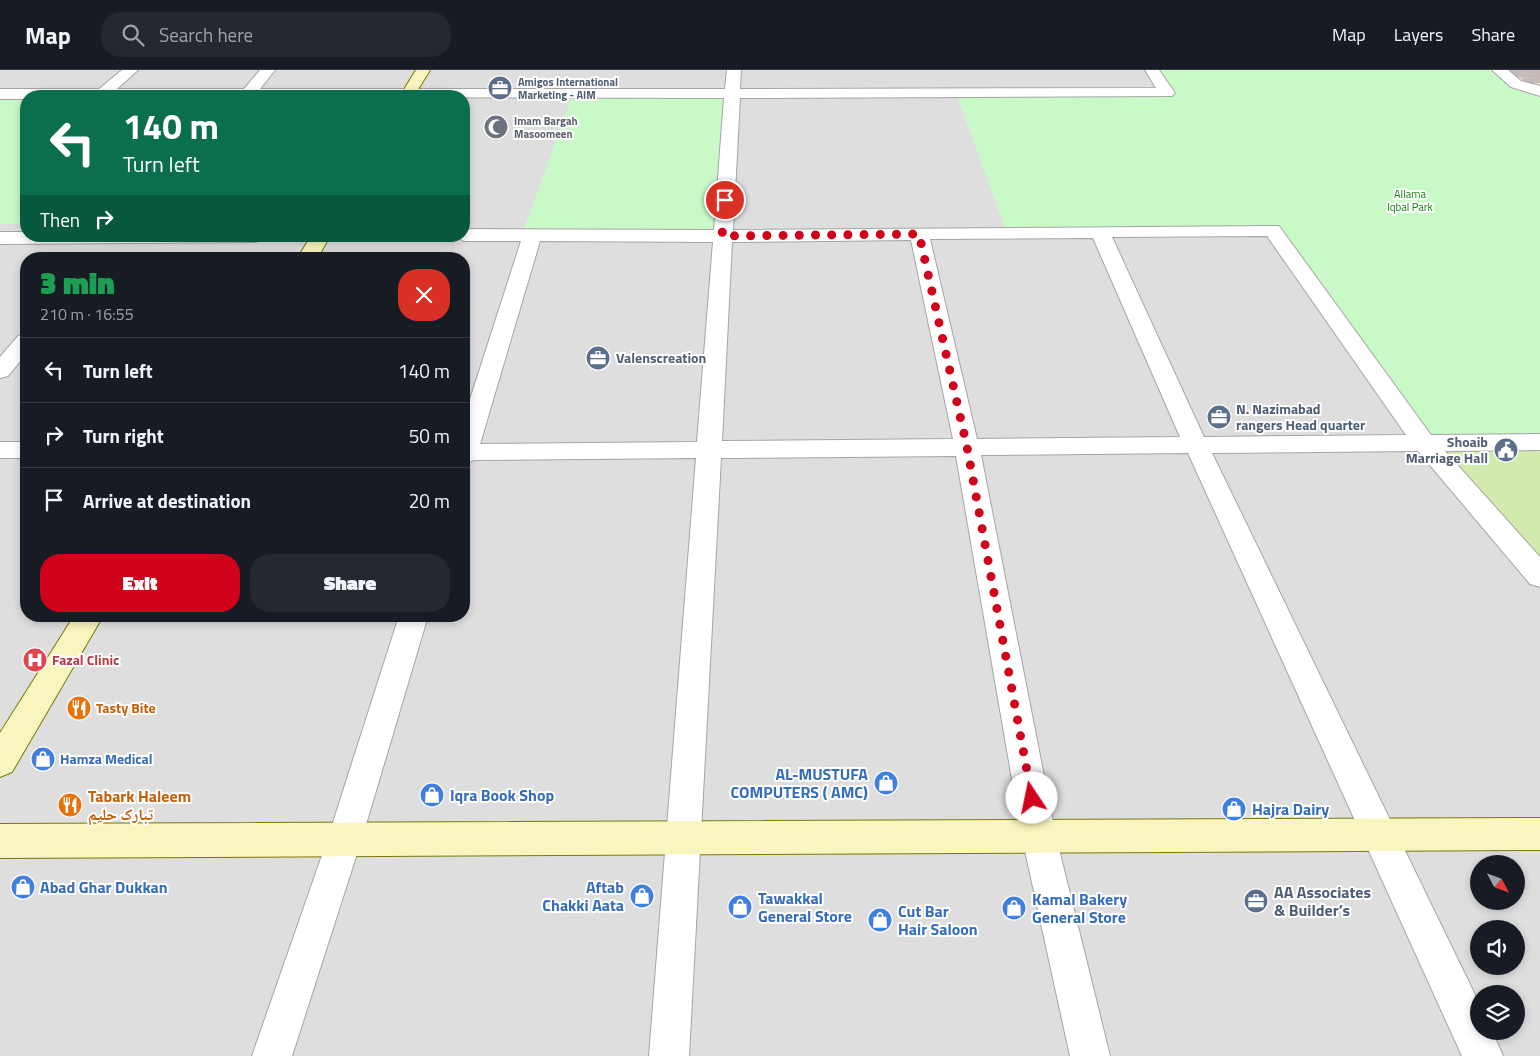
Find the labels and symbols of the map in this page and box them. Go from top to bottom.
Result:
place label: Amigos International Marketing - AIM [518,74,618,103]
office icon: Amigos International Marketing - AIM [487,75,513,101]
place label: Imam Bargah Masoomeen [514,113,578,142]
mosque icon: Imam Bargah Masoomeen [483,114,509,140]
pin [704,179,746,221]
park label: Allama Iqbal Park [1387,186,1434,215]
office icon: Valenscreation [585,345,611,371]
place label: Valenscreation [616,347,706,368]
place label: N. Nazimabad rangers Head quarter [1236,398,1365,435]
office icon: N. Nazimabad rangers Head quarter [1206,404,1232,430]
place label: Shoaib Marriage Hall [1406,431,1488,468]
public building icon: Shoaib Marriage Hall [1493,437,1519,463]
hospital icon: Fazal Clinic [22,647,48,673]
place label: Fazal Clinic [52,649,119,670]
restaurant icon: Tasty Bite [66,695,92,721]
place label: Tasty Bite [96,697,156,718]
shop icon: Hamza Medical [30,746,56,772]
place label: Hamza Medical [60,748,153,769]
place label: AL-MUSTUFA COMPUTERS ( AMC) [731,762,868,804]
shop icon: AL-MUSTUFA COMPUTERS ( AMC) [873,770,899,796]
position arrow [1005,771,1057,823]
shop icon: Iqra Book Shop [419,782,445,808]
place label: Iqra Book Shop [450,783,554,807]
place label: Tabark Haleem تبارک حلیم [88,784,191,826]
restaurant icon: Tabark Haleem تبارک حلیم [57,792,83,818]
shop icon: Hajra Dairy [1221,796,1247,822]
place label: Hajra Dairy [1252,797,1329,821]
north arrow [1470,855,1525,910]
shop icon: Abad Ghar Dukkan [10,874,36,900]
place label: Abad Ghar Dukkan [40,875,168,899]
place label: Aftab Chakki Aata [542,875,624,917]
place label: AA Associates & Builder’s [1274,880,1371,922]
shop icon: Aftab Chakki Aata [629,883,655,909]
place label: Tawakkal General Store [758,886,852,928]
place label: Kamal Bakery General Store [1032,887,1127,929]
office icon: AA Associates & Builder’s [1243,888,1269,914]
shop icon: Tawakkal General Store [727,894,753,920]
shop icon: Kamal Bakery General Store [1001,895,1027,921]
place label: Cut Bar Hair Saloon [898,899,978,941]
shop icon: Cut Bar Hair Saloon [867,907,893,933]

